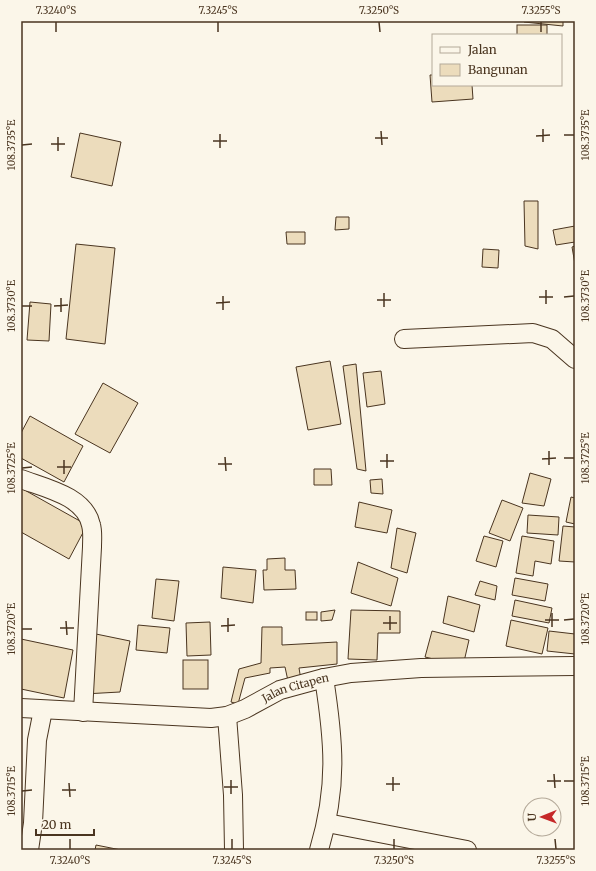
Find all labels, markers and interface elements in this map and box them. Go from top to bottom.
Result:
text: 7.3240°S [36,4,76,17]
text: 7.3245°S [199,4,237,17]
text: 7.3250°S [359,4,399,17]
text: 7.3255°S [522,4,560,17]
legend [432,34,562,86]
text: Jalan [467,42,497,57]
text: Bangunan [468,62,528,77]
text: 108.3735°E [579,109,592,160]
text: 108.3735°E [5,119,18,170]
text: 108.3730°E [579,269,592,322]
text: 108.3730°E [5,279,18,332]
text: 108.3725°E [579,432,592,484]
text: 108.3725°E [5,442,18,494]
text: 108.3720°E [579,592,592,645]
text: 108.3720°E [5,602,18,655]
street label: Jalan Citapen [259,670,331,706]
text: 108.3715°E [579,755,592,806]
text: 108.3715°E [5,765,18,816]
north arrow [522,797,562,837]
scale bar [36,811,94,837]
text: U [525,812,539,821]
text: 20 m [42,817,71,832]
text: 7.3240°S [50,854,90,867]
text: 7.3245°S [213,854,251,867]
text: 7.3250°S [374,854,414,867]
text: 7.3255°S [537,854,575,867]

